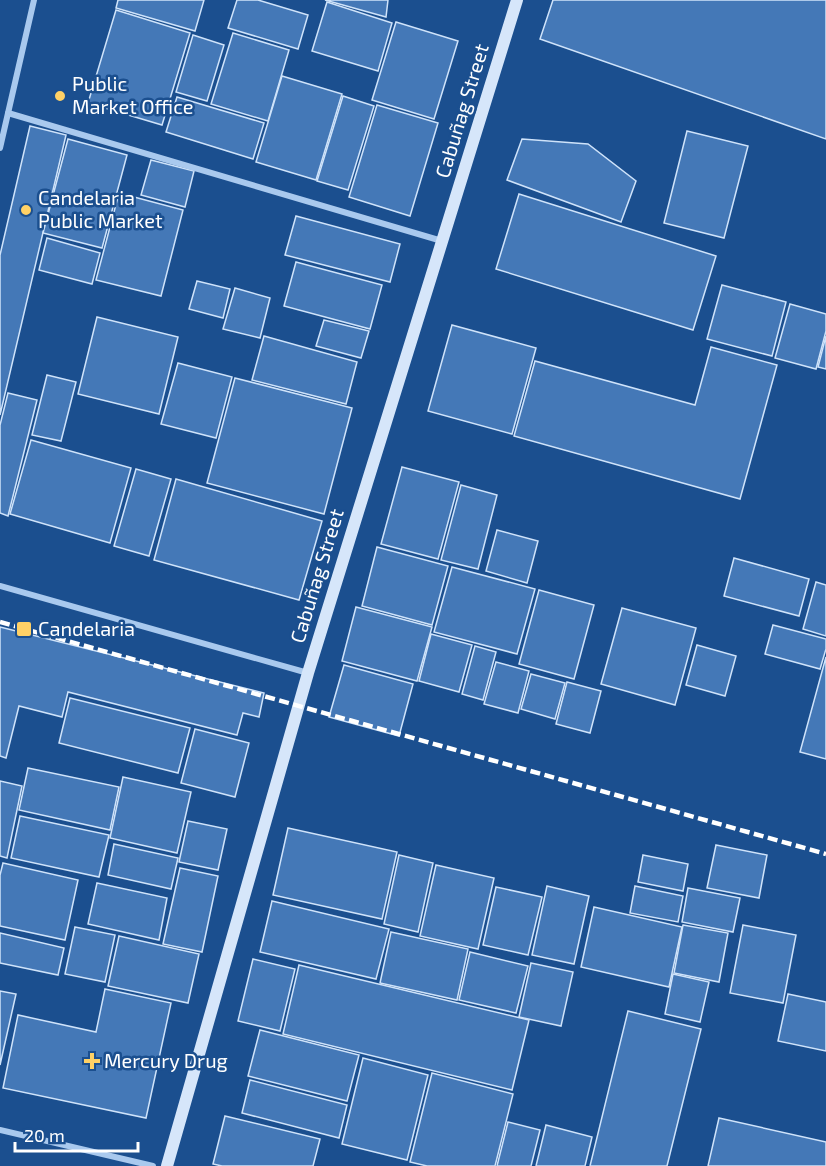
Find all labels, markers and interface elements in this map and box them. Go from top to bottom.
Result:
street label: Cabuñag Street [429,40,493,181]
place label: Public Market Office [72,71,194,118]
marker: Public Market Office [53,89,67,103]
place label: Candelaria Public Market [38,185,163,232]
marker: Candelaria Public Market [19,203,33,217]
street label: Cabuñag Street [284,505,348,646]
place label: Candelaria [38,616,135,640]
marker: Candelaria [15,620,33,638]
place label: Mercury Drug [104,1048,228,1072]
marker: Mercury Drug [85,1054,99,1068]
scale bar [15,1115,138,1153]
text: 20 m [24,1124,65,1146]

